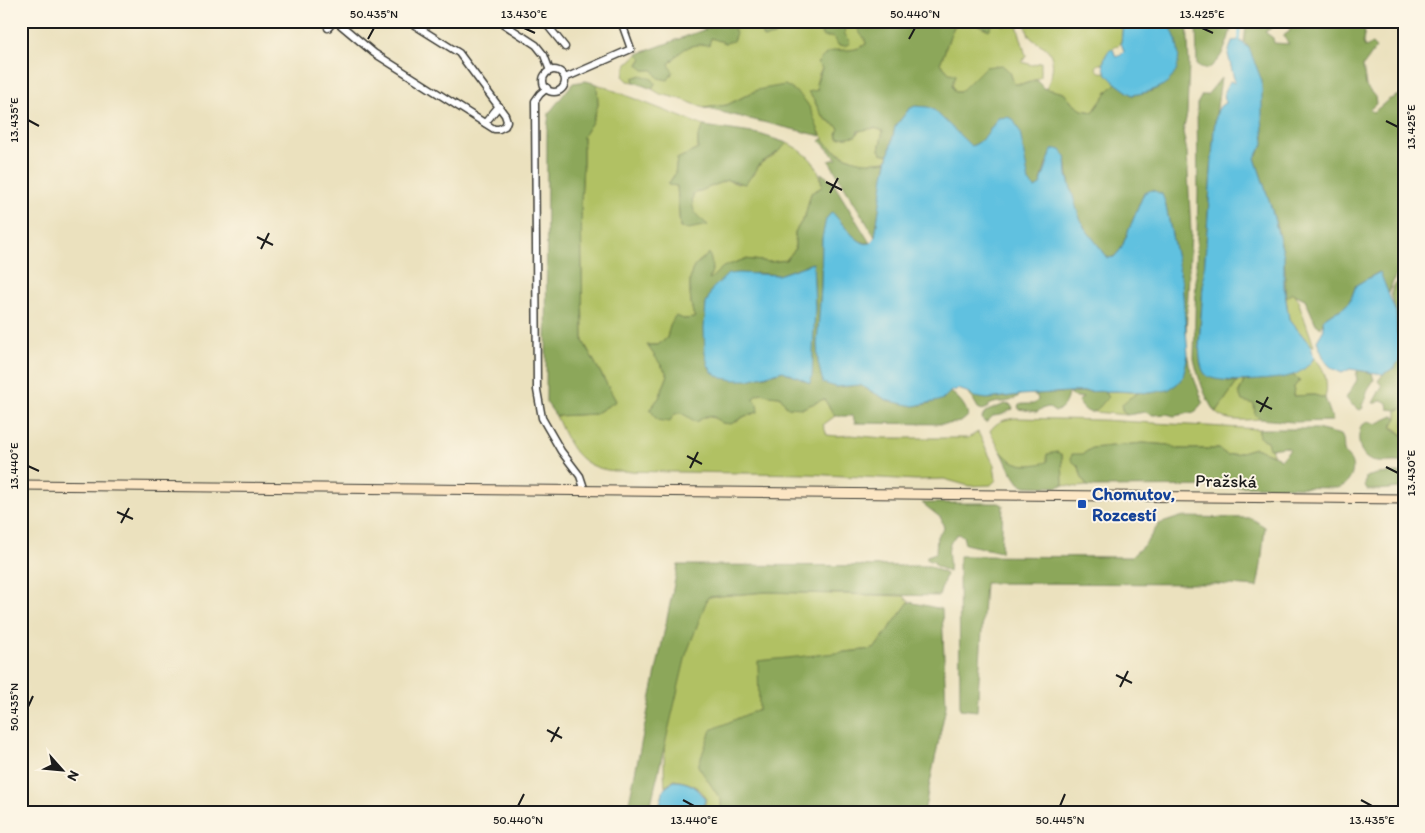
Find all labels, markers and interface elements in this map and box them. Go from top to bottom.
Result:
text: 50.435°N [350,7,398,21]
text: 13.430°E [501,7,548,21]
text: 50.440°N [890,7,940,21]
text: 13.425°E [1179,7,1225,21]
text: 13.435°E [7,97,21,143]
text: 13.425°E [1404,104,1418,150]
text: 13.440°E [7,442,21,490]
text: 13.430°E [1404,449,1418,496]
street label: Pražská [1195,469,1258,493]
place label: Chomutov, Rozcestí [1092,483,1175,526]
marker: Chomutov, Rozcestí [1076,498,1088,510]
text: 50.435°N [7,683,21,731]
north arrow [38,746,88,796]
text: N [63,768,83,784]
text: 50.440°N [493,813,543,827]
text: 13.440°E [670,813,718,827]
text: 50.445°N [1035,813,1085,827]
text: 13.435°E [1349,813,1395,827]

